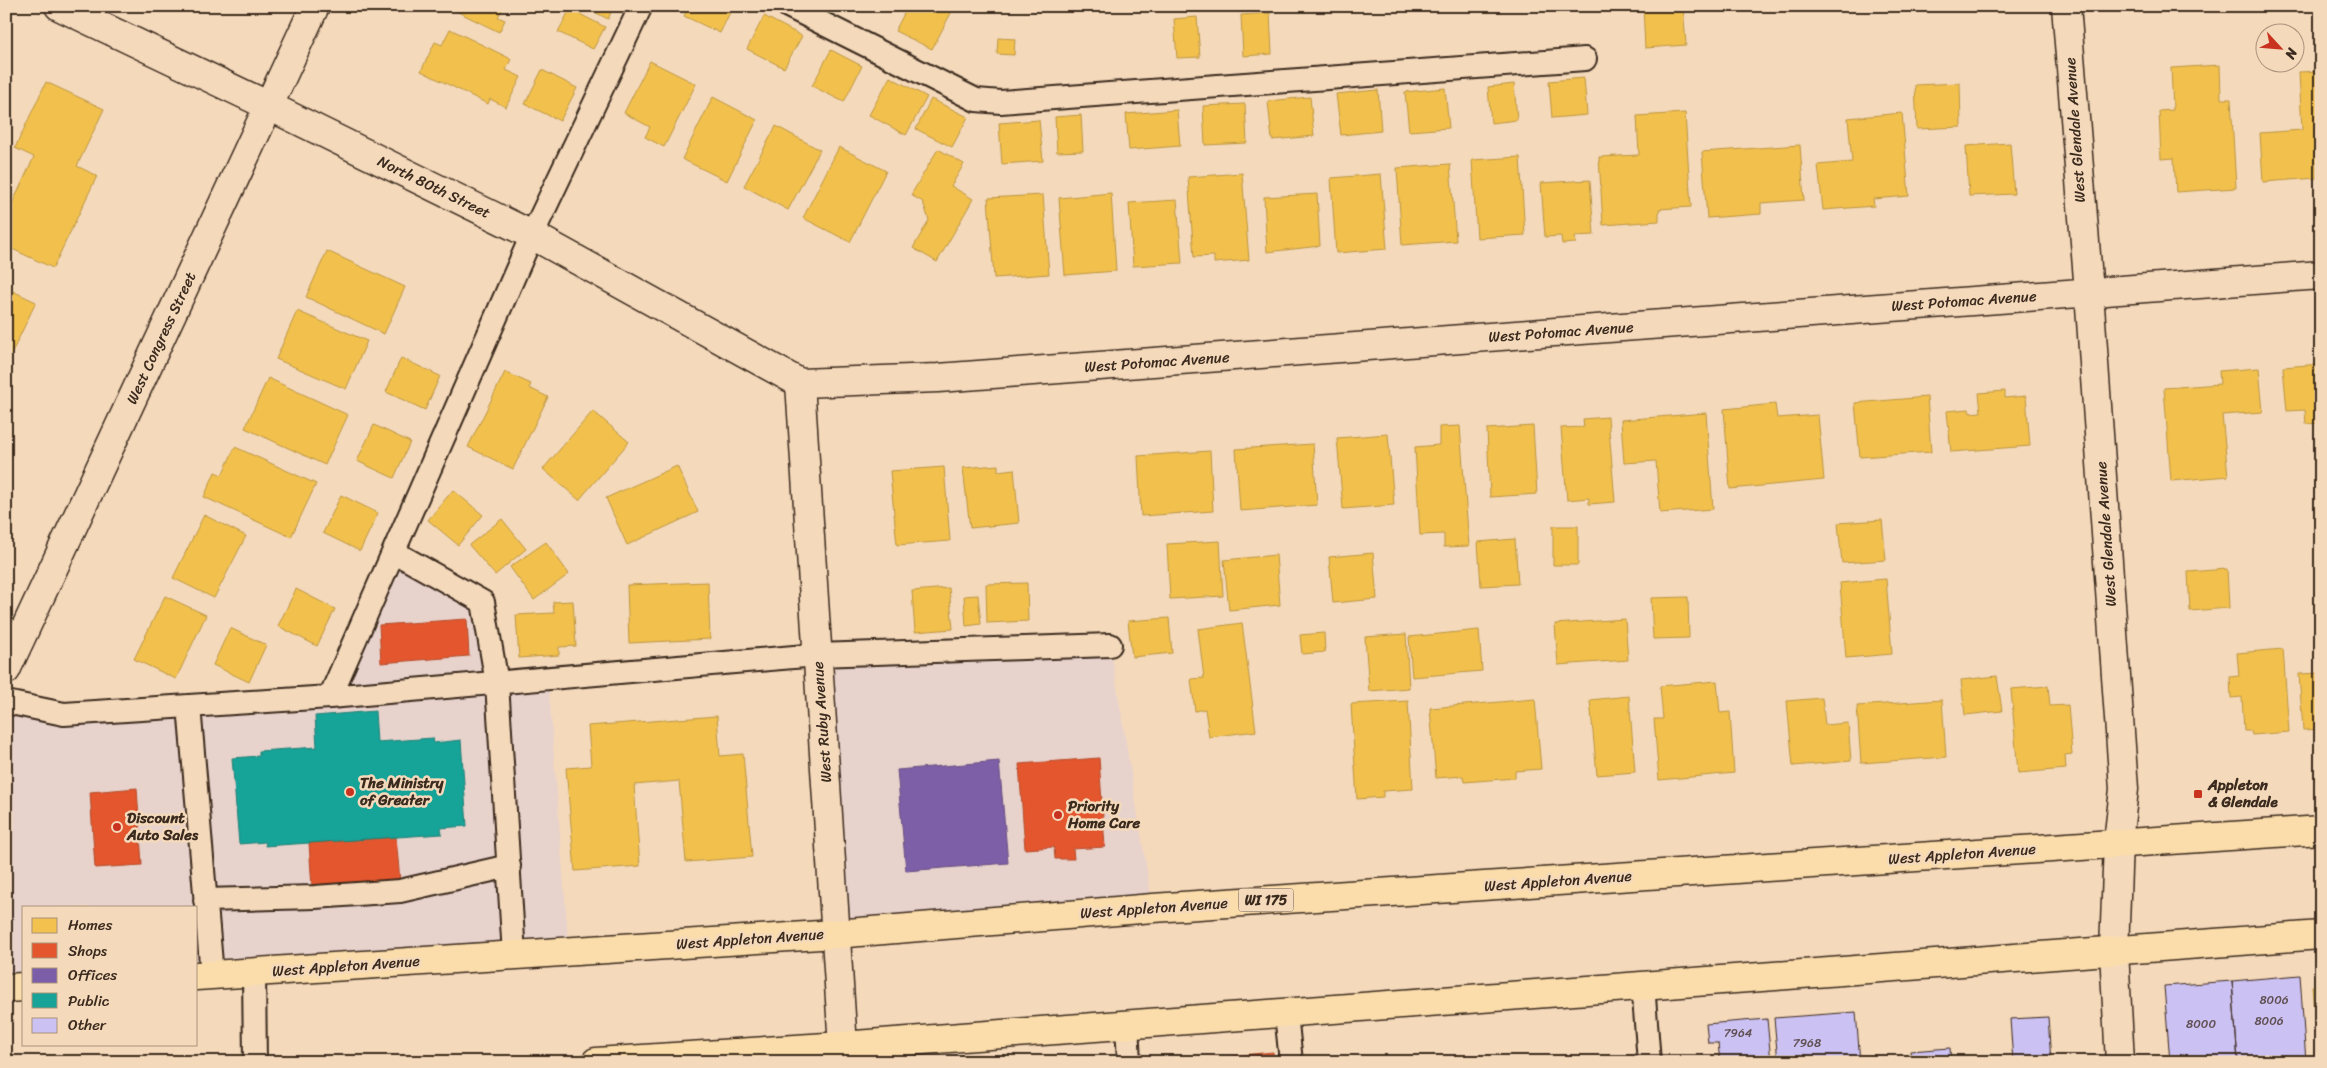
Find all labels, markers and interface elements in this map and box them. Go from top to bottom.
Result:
north arrow [2254,22,2304,72]
text: N [2278,43,2305,64]
street label: West Glendale Avenue [2057,56,2093,204]
street label: North 80th Street [373,148,495,226]
street label: West Congress Street [119,267,203,409]
street label: West Potomac Avenue [1891,283,2038,319]
street label: West Potomac Avenue [1488,314,1635,350]
street label: West Potomac Avenue [1084,344,1231,380]
street label: West Glendale Avenue [2088,460,2124,608]
street label: West Ruby Avenue [805,660,839,783]
place label: The Ministry of Greater [360,770,444,813]
place label: Appleton & Glendale [2207,772,2279,815]
marker: The Ministry of Greater [344,786,356,798]
marker: Appleton & Glendale [2192,788,2204,800]
place label: Priority Home Care [1067,793,1140,836]
place label: Discount Auto Sales [126,805,199,848]
marker: Priority Home Care [1052,809,1064,821]
marker: Discount Auto Sales [111,821,123,833]
street label: West Appleton Avenue [1887,836,2037,872]
street label: West Appleton Avenue [1483,863,1633,899]
road number: WI 175 [1238,888,1294,912]
street label: West Appleton Avenue [1079,890,1229,926]
legend [22,906,198,1046]
text: Homes [68,912,112,938]
street label: West Appleton Avenue [675,921,825,957]
text: Shops [68,938,108,964]
street label: West Appleton Avenue [271,948,421,984]
text: Offices [68,962,117,988]
text: Public [68,988,110,1014]
house number: 8006 [2259,989,2289,1011]
house number: 8006 [2254,1010,2284,1032]
text: Other [68,1012,107,1038]
house number: 8000 [2186,1013,2216,1035]
house number: 7964 [1724,1022,1753,1044]
house number: 7968 [1793,1032,1821,1054]

